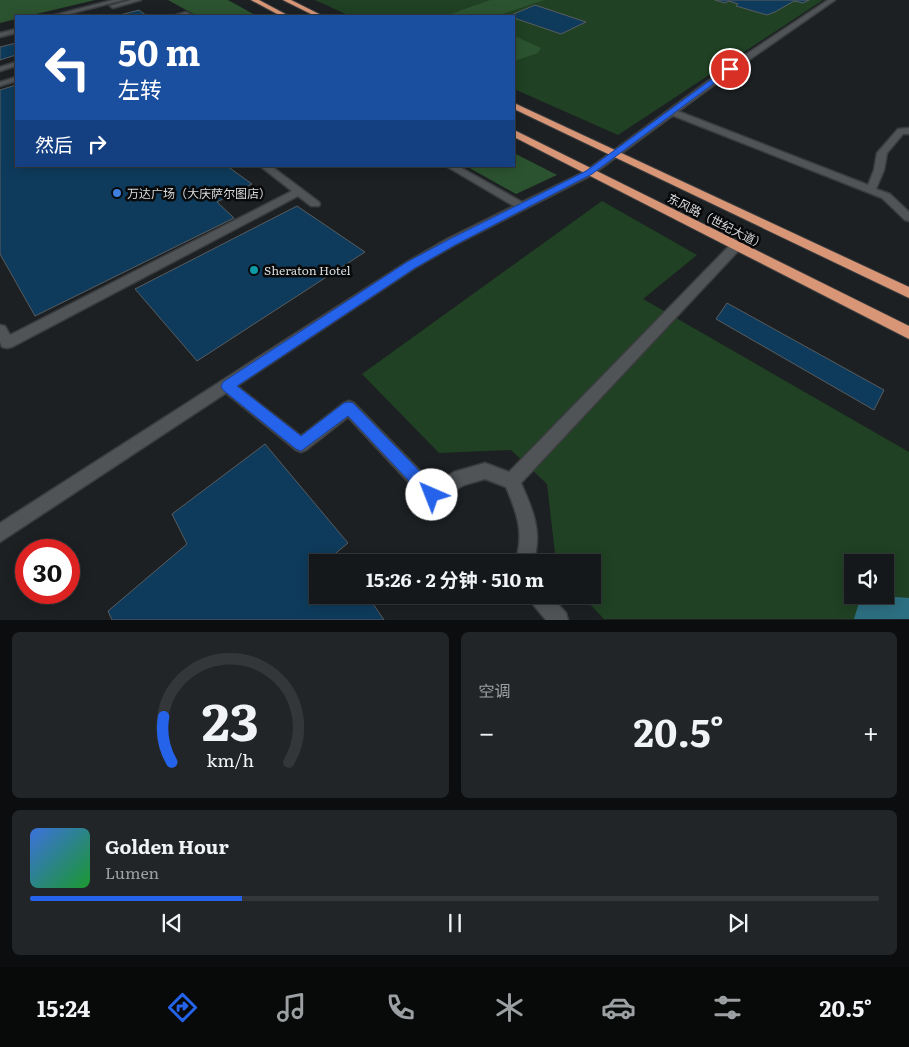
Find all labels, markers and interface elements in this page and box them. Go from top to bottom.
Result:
text: 50 m [118,25,201,77]
icon: left [35,35,100,100]
pin [709,48,751,90]
icon: arrive [716,55,744,83]
text: 左转 [118,72,162,105]
text: 然后 [35,130,73,158]
icon: right [83,130,111,158]
place label: 万达广场（大庆萨尔图店） [127,184,271,202]
marker: 万达广场（大庆萨尔图店） [111,187,123,199]
street label: 东风路（世纪大道） [665,188,769,254]
place label: Sheraton Hotel [264,261,351,279]
marker: Sheraton Hotel [248,264,260,276]
position arrow [405,468,457,520]
speed limit sign: 30 [15,539,80,604]
map controls [844,554,894,604]
button: sound [844,554,894,604]
text: 15:26 · 2 分钟 · 510 m [366,565,544,593]
text: 空调 [479,678,511,702]
text: 23 [202,680,259,757]
text: 20.5° [634,702,724,759]
text: − [479,710,495,752]
text: + [863,710,879,752]
text: km/h [206,746,254,773]
text: Golden Hour [105,832,229,860]
text: Lumen [105,860,159,884]
icon: previous [158,909,186,937]
icon: pause [441,909,469,937]
icon: next [724,909,752,937]
icon: directions [165,990,200,1025]
icon: music [274,990,309,1025]
icon: phone [383,990,418,1025]
icon: climate [492,990,527,1025]
icon: car [601,990,636,1025]
icon: filters [710,990,745,1025]
text: 15:24 [37,991,90,1024]
text: 20.5° [820,991,872,1024]

